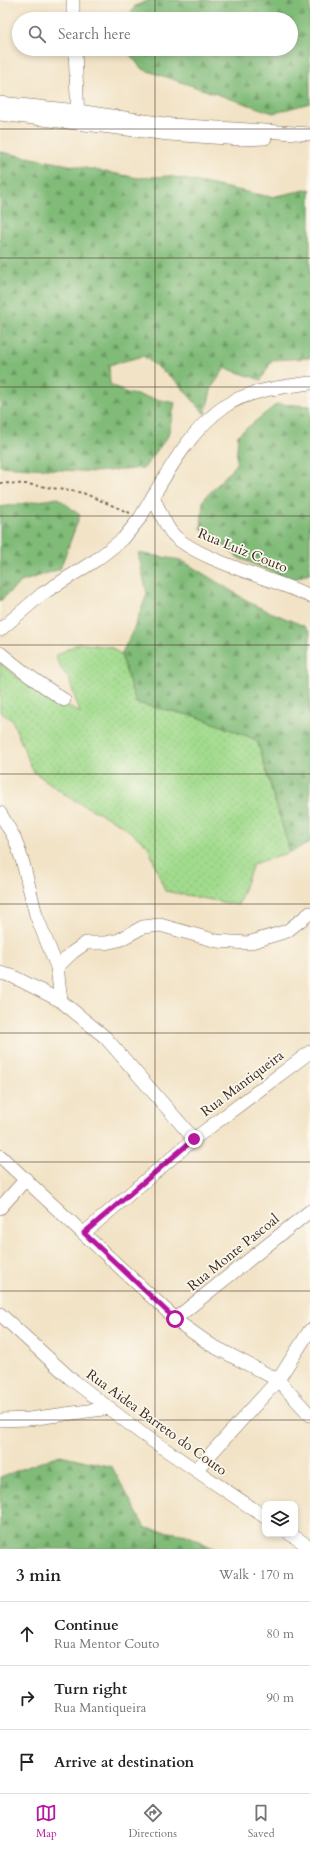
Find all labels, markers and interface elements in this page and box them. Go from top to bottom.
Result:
search box [12,12,298,56]
icon: search [26,23,48,45]
text: Search here [58,24,131,44]
street label: Rua Luiz Couto [195,524,291,577]
street label: Rua Mantiqueira [197,1046,288,1121]
route end [185,1130,203,1148]
street label: Rua Monte Pascoal [183,1209,284,1295]
route start [166,1310,184,1328]
street label: Rua Aidea Barreto do Couto [83,1365,231,1480]
map controls [262,1501,298,1537]
button: layers [262,1501,298,1537]
text: 3 min [16,1564,61,1587]
text: Walk · 170 m [219,1566,294,1584]
text: Continue [54,1615,119,1635]
icon: ahead [16,1623,38,1645]
text: 80 m [266,1625,294,1643]
text: Rua Mentor Couto [54,1635,159,1653]
text: Turn right [54,1679,127,1699]
icon: right [16,1687,38,1709]
text: 90 m [266,1689,294,1707]
text: Rua Mantiqueira [54,1699,146,1717]
icon: arrive [16,1751,38,1773]
text: Arrive at destination [54,1752,194,1772]
tab: Map [35,1802,57,1841]
tab: Directions [128,1802,177,1841]
tab: Saved [248,1802,275,1841]

